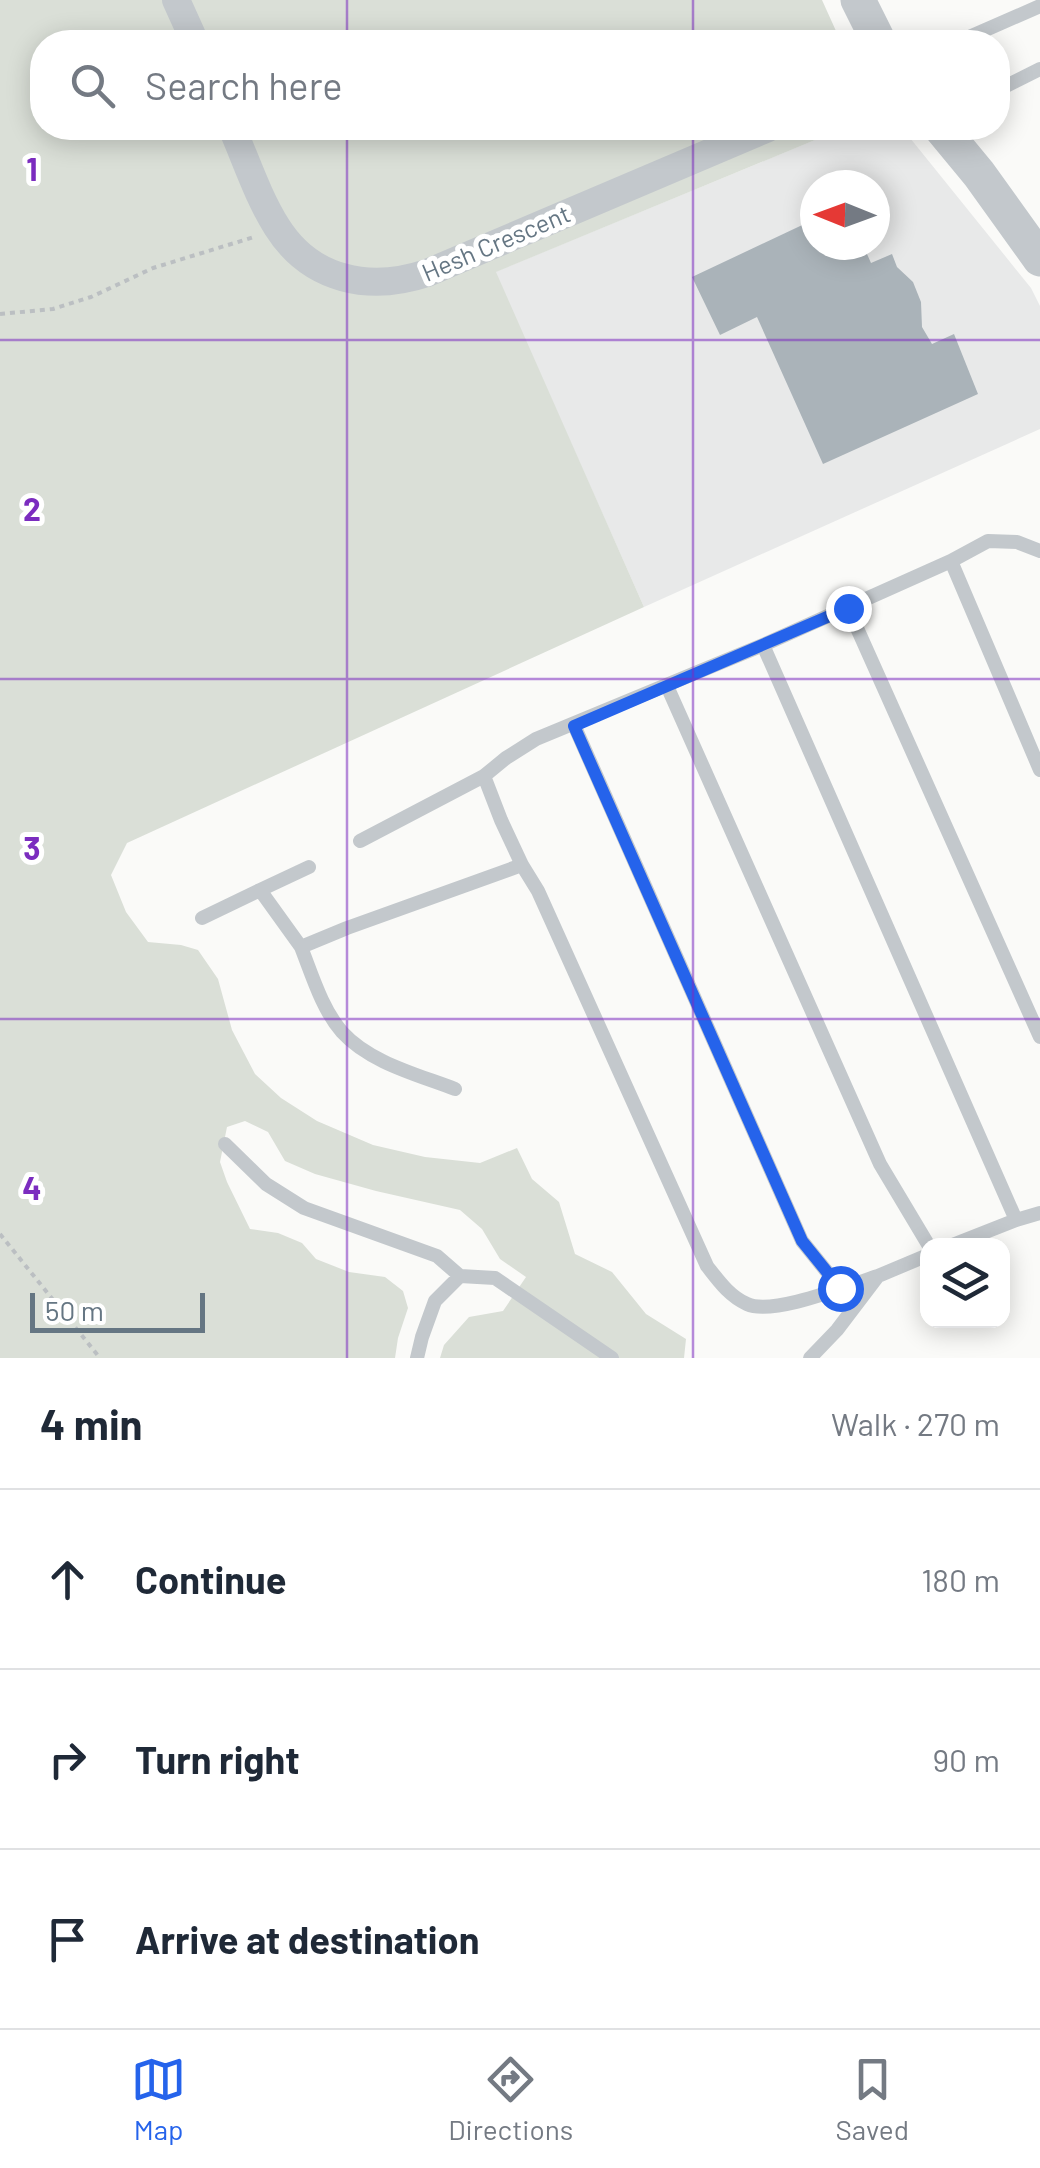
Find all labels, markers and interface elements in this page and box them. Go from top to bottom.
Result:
search box [30,30,1010,140]
icon: search [65,58,120,113]
text: Search here [145,62,343,108]
text: 1 [26,149,38,187]
north arrow [800,170,890,260]
street label: Hesh Crescent [417,197,574,287]
text: 2 [23,489,41,527]
route end [826,586,872,632]
text: 3 [23,828,41,866]
text: 4 [22,1168,42,1206]
map controls [920,1238,1010,1328]
button: layers [920,1238,1010,1328]
route start [818,1266,864,1312]
scale bar [30,1288,205,1332]
text: 50 m [45,1293,104,1327]
text: 4 min [40,1398,143,1448]
text: Walk · 270 m [831,1404,1000,1442]
icon: ahead [40,1552,95,1607]
text: Continue [135,1556,286,1602]
text: 180 m [921,1560,1000,1598]
icon: right [40,1732,95,1787]
text: Turn right [135,1736,300,1782]
text: 90 m [932,1740,1000,1778]
icon: arrive [40,1912,95,1967]
text: Arrive at destination [135,1916,480,1962]
tab: Map [131,2052,186,2146]
tab: Directions [448,2052,573,2146]
tab: Saved [835,2052,909,2146]

